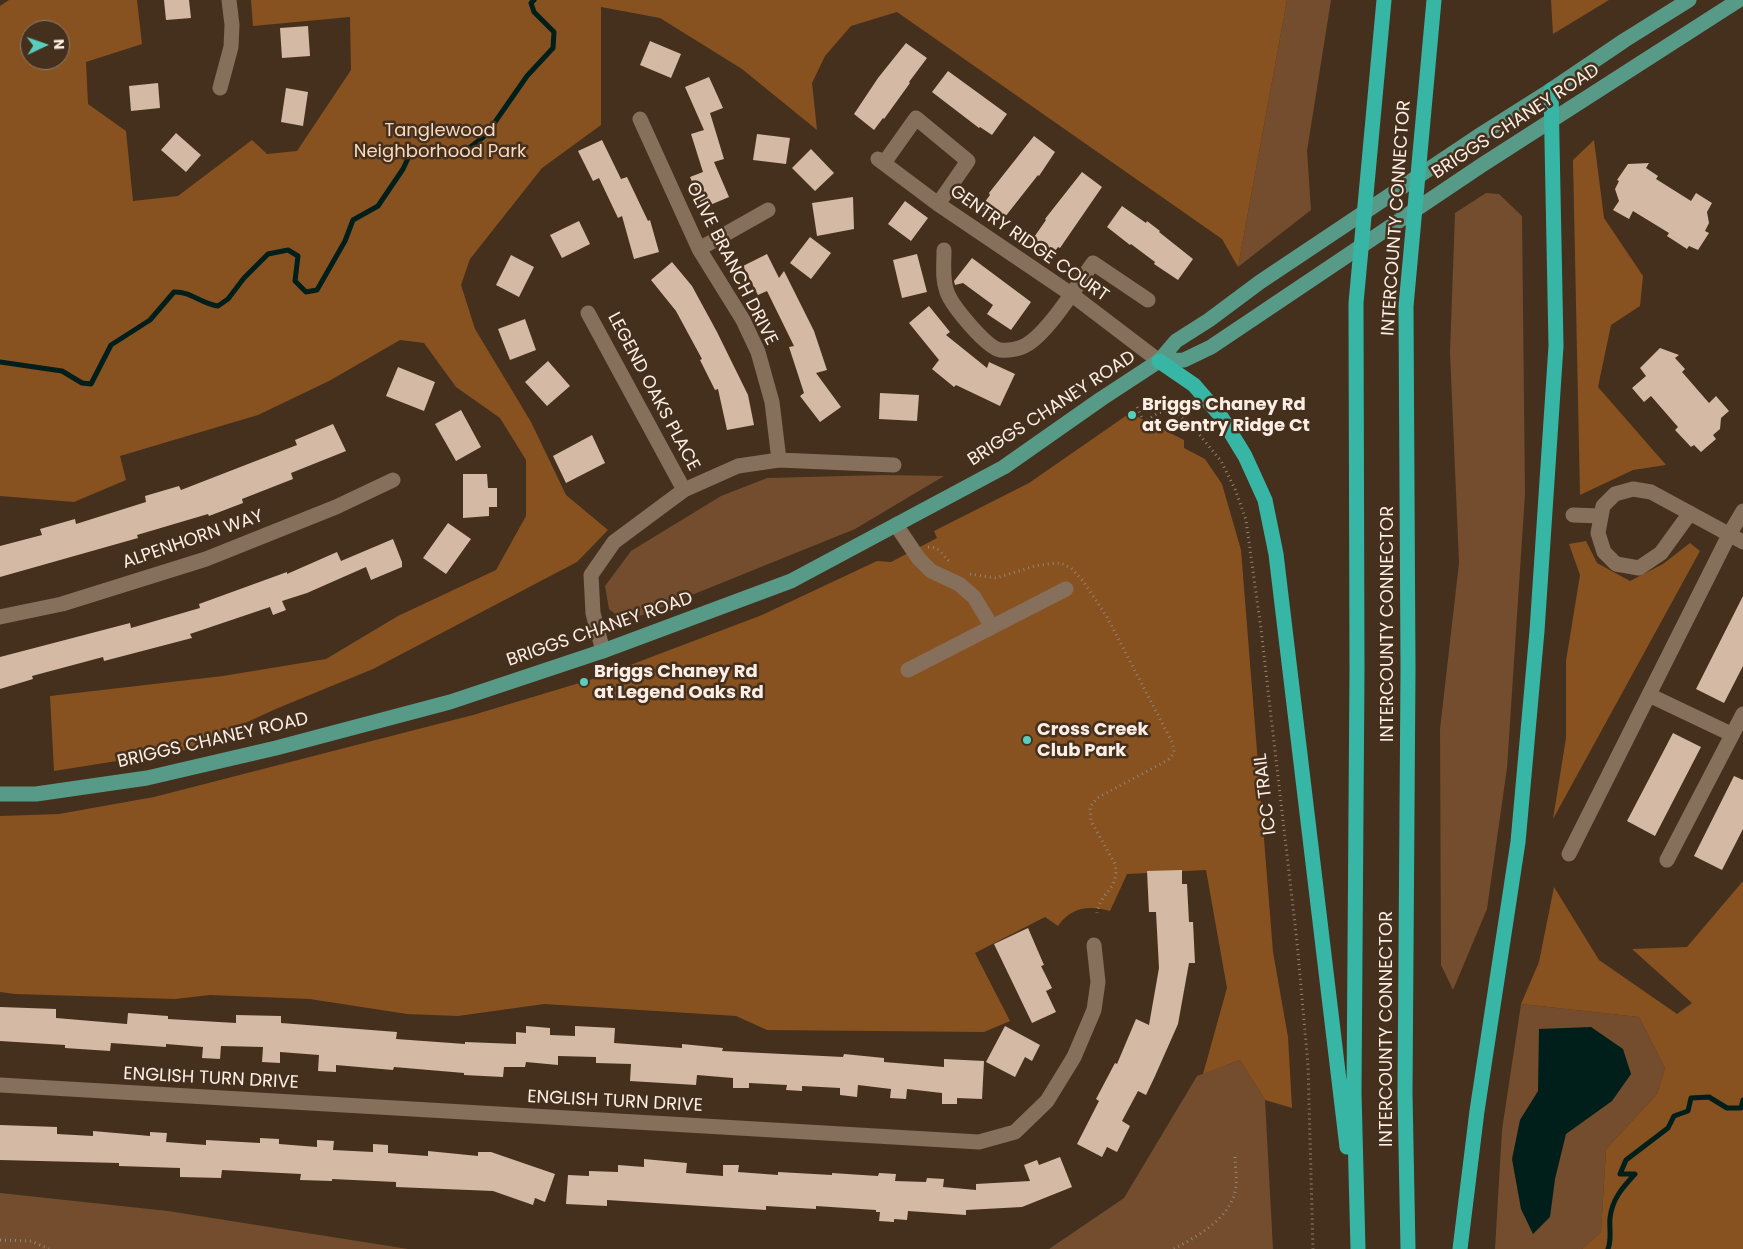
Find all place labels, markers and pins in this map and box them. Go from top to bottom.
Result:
place label: Briggs Chaney Rd at Gentry Ridge Ct [1142,394,1310,436]
marker: Briggs Chaney Rd at Gentry Ridge Ct [1126,409,1138,421]
place label: Briggs Chaney Rd at Legend Oaks Rd [594,661,764,704]
marker: Briggs Chaney Rd at Legend Oaks Rd [578,676,590,688]
place label: Cross Creek Club Park [1037,719,1149,762]
marker: Cross Creek Club Park [1021,734,1033,746]

